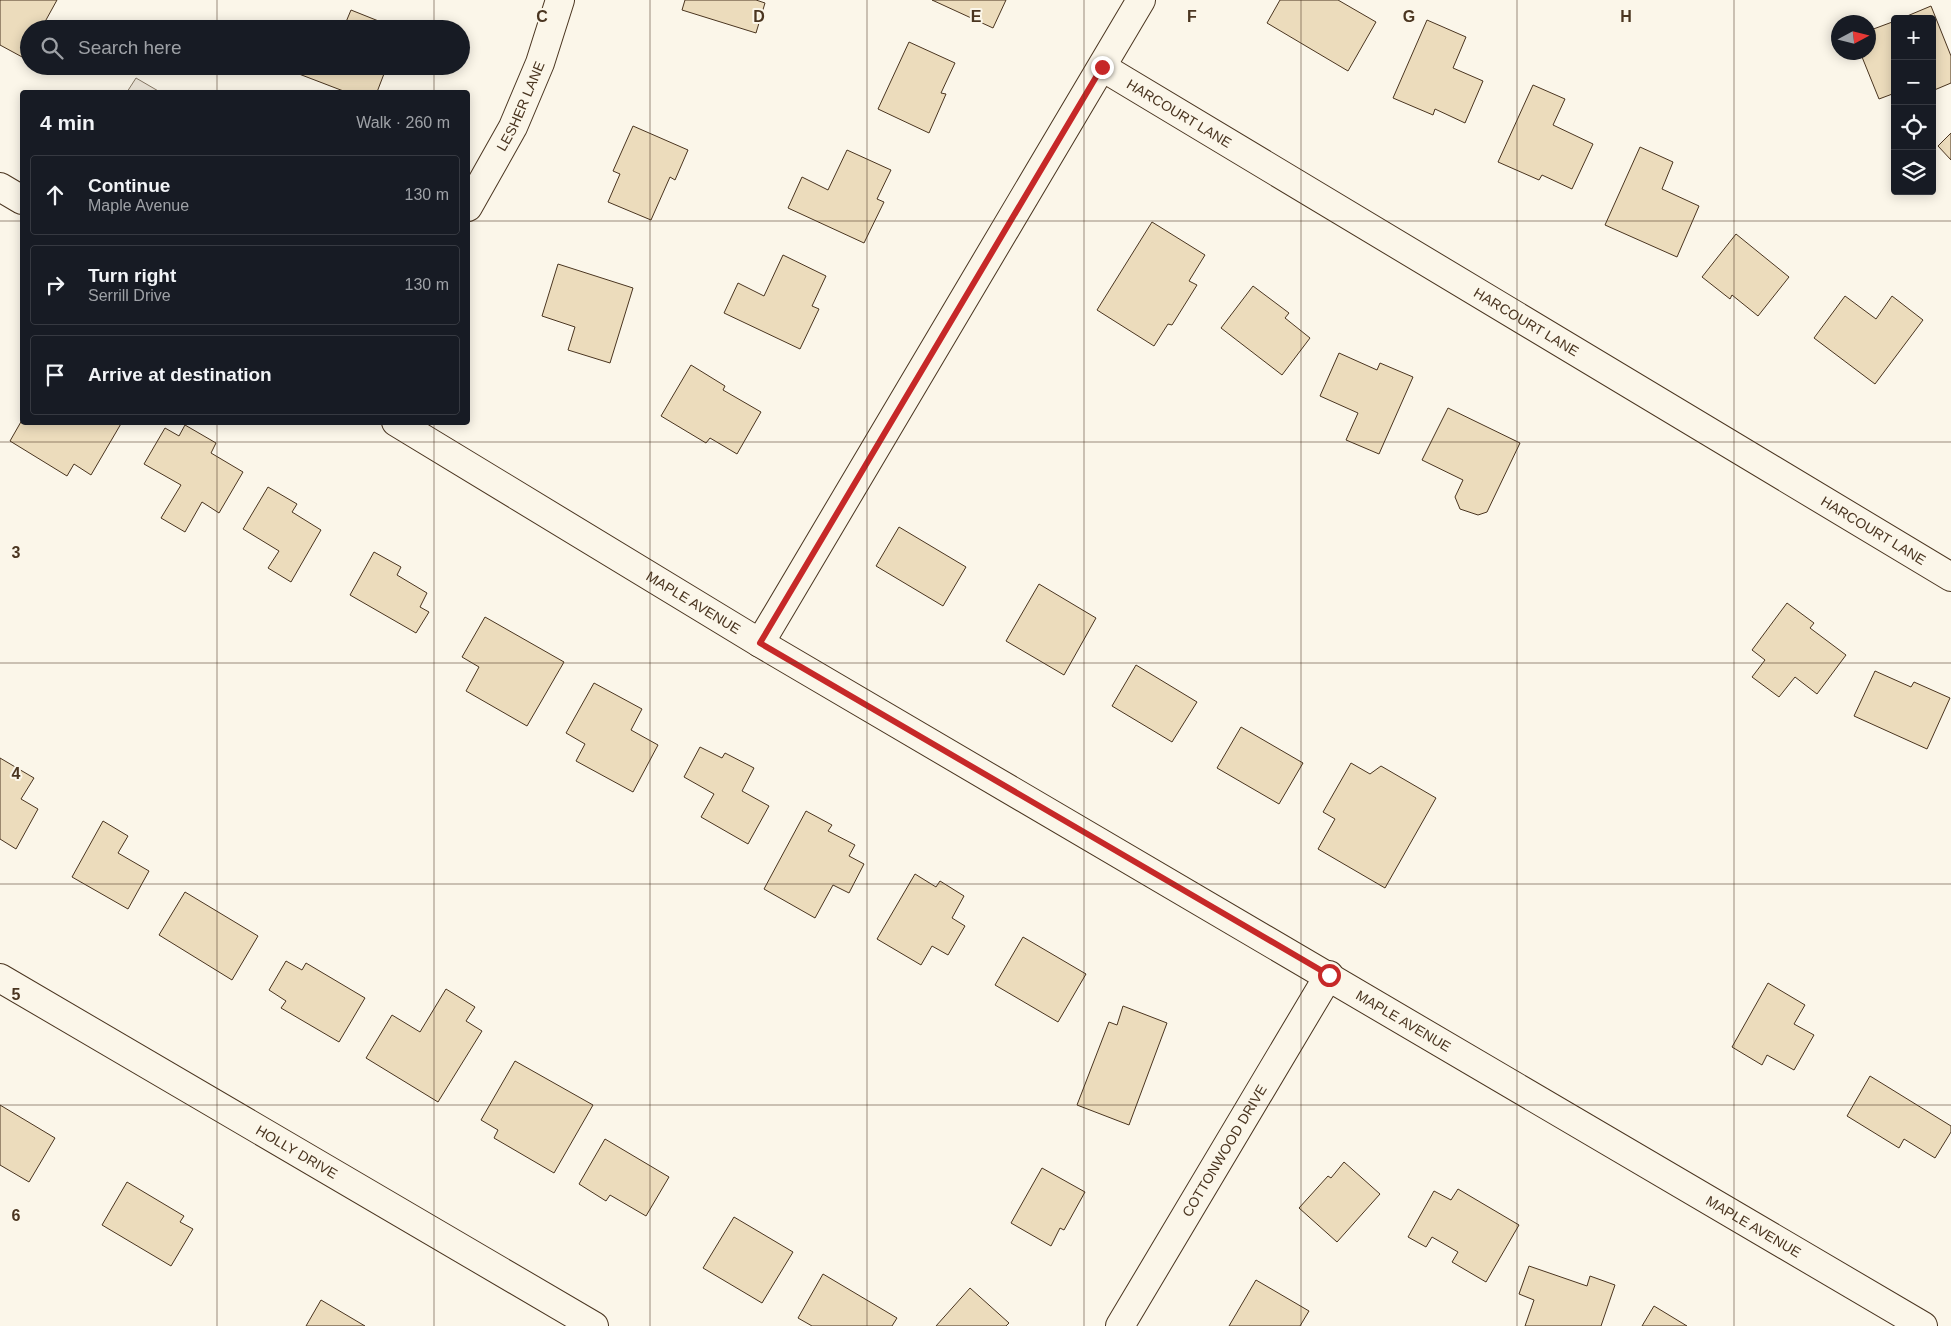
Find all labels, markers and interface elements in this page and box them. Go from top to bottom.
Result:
text: C [536,8,548,25]
text: D [753,8,765,25]
text: E [971,8,982,25]
text: F [1187,8,1197,25]
text: G [1403,8,1415,25]
text: H [1620,8,1632,25]
north arrow [1831,15,1876,60]
map controls [1891,15,1936,195]
button: + [1891,15,1936,60]
search box [20,20,470,75]
icon: search [38,34,66,62]
text: Search here [78,37,182,58]
route end [1091,56,1114,79]
street label: LESHER LANE [493,59,548,154]
button: − [1891,60,1936,105]
street label: HARCOURT LANE [1124,76,1234,151]
button: locate [1891,105,1936,150]
text: 4 min [40,111,95,134]
text: Walk · 260 m [356,114,450,131]
button: layers [1891,150,1936,195]
text: Continue [88,175,170,196]
icon: ahead [41,181,69,209]
text: 130 m [405,186,449,203]
text: Maple Avenue [88,197,189,214]
text: Turn right [88,265,176,286]
icon: right [41,271,69,299]
text: 130 m [405,276,449,293]
street label: HARCOURT LANE [1471,284,1582,359]
text: Serrill Drive [88,287,171,304]
icon: arrive [41,361,69,389]
text: Arrive at destination [88,364,272,385]
street label: HARCOURT LANE [1818,493,1929,568]
text: 3 [12,544,21,561]
street label: MAPLE AVENUE [643,568,743,637]
text: 4 [12,765,21,782]
route start [1318,964,1341,987]
text: 5 [12,986,21,1003]
street label: MAPLE AVENUE [1353,987,1454,1055]
street label: COTTONWOOD DRIVE [1179,1082,1270,1220]
street label: HOLLY DRIVE [253,1122,340,1182]
street label: MAPLE AVENUE [1703,1192,1804,1261]
text: 6 [12,1207,21,1224]

